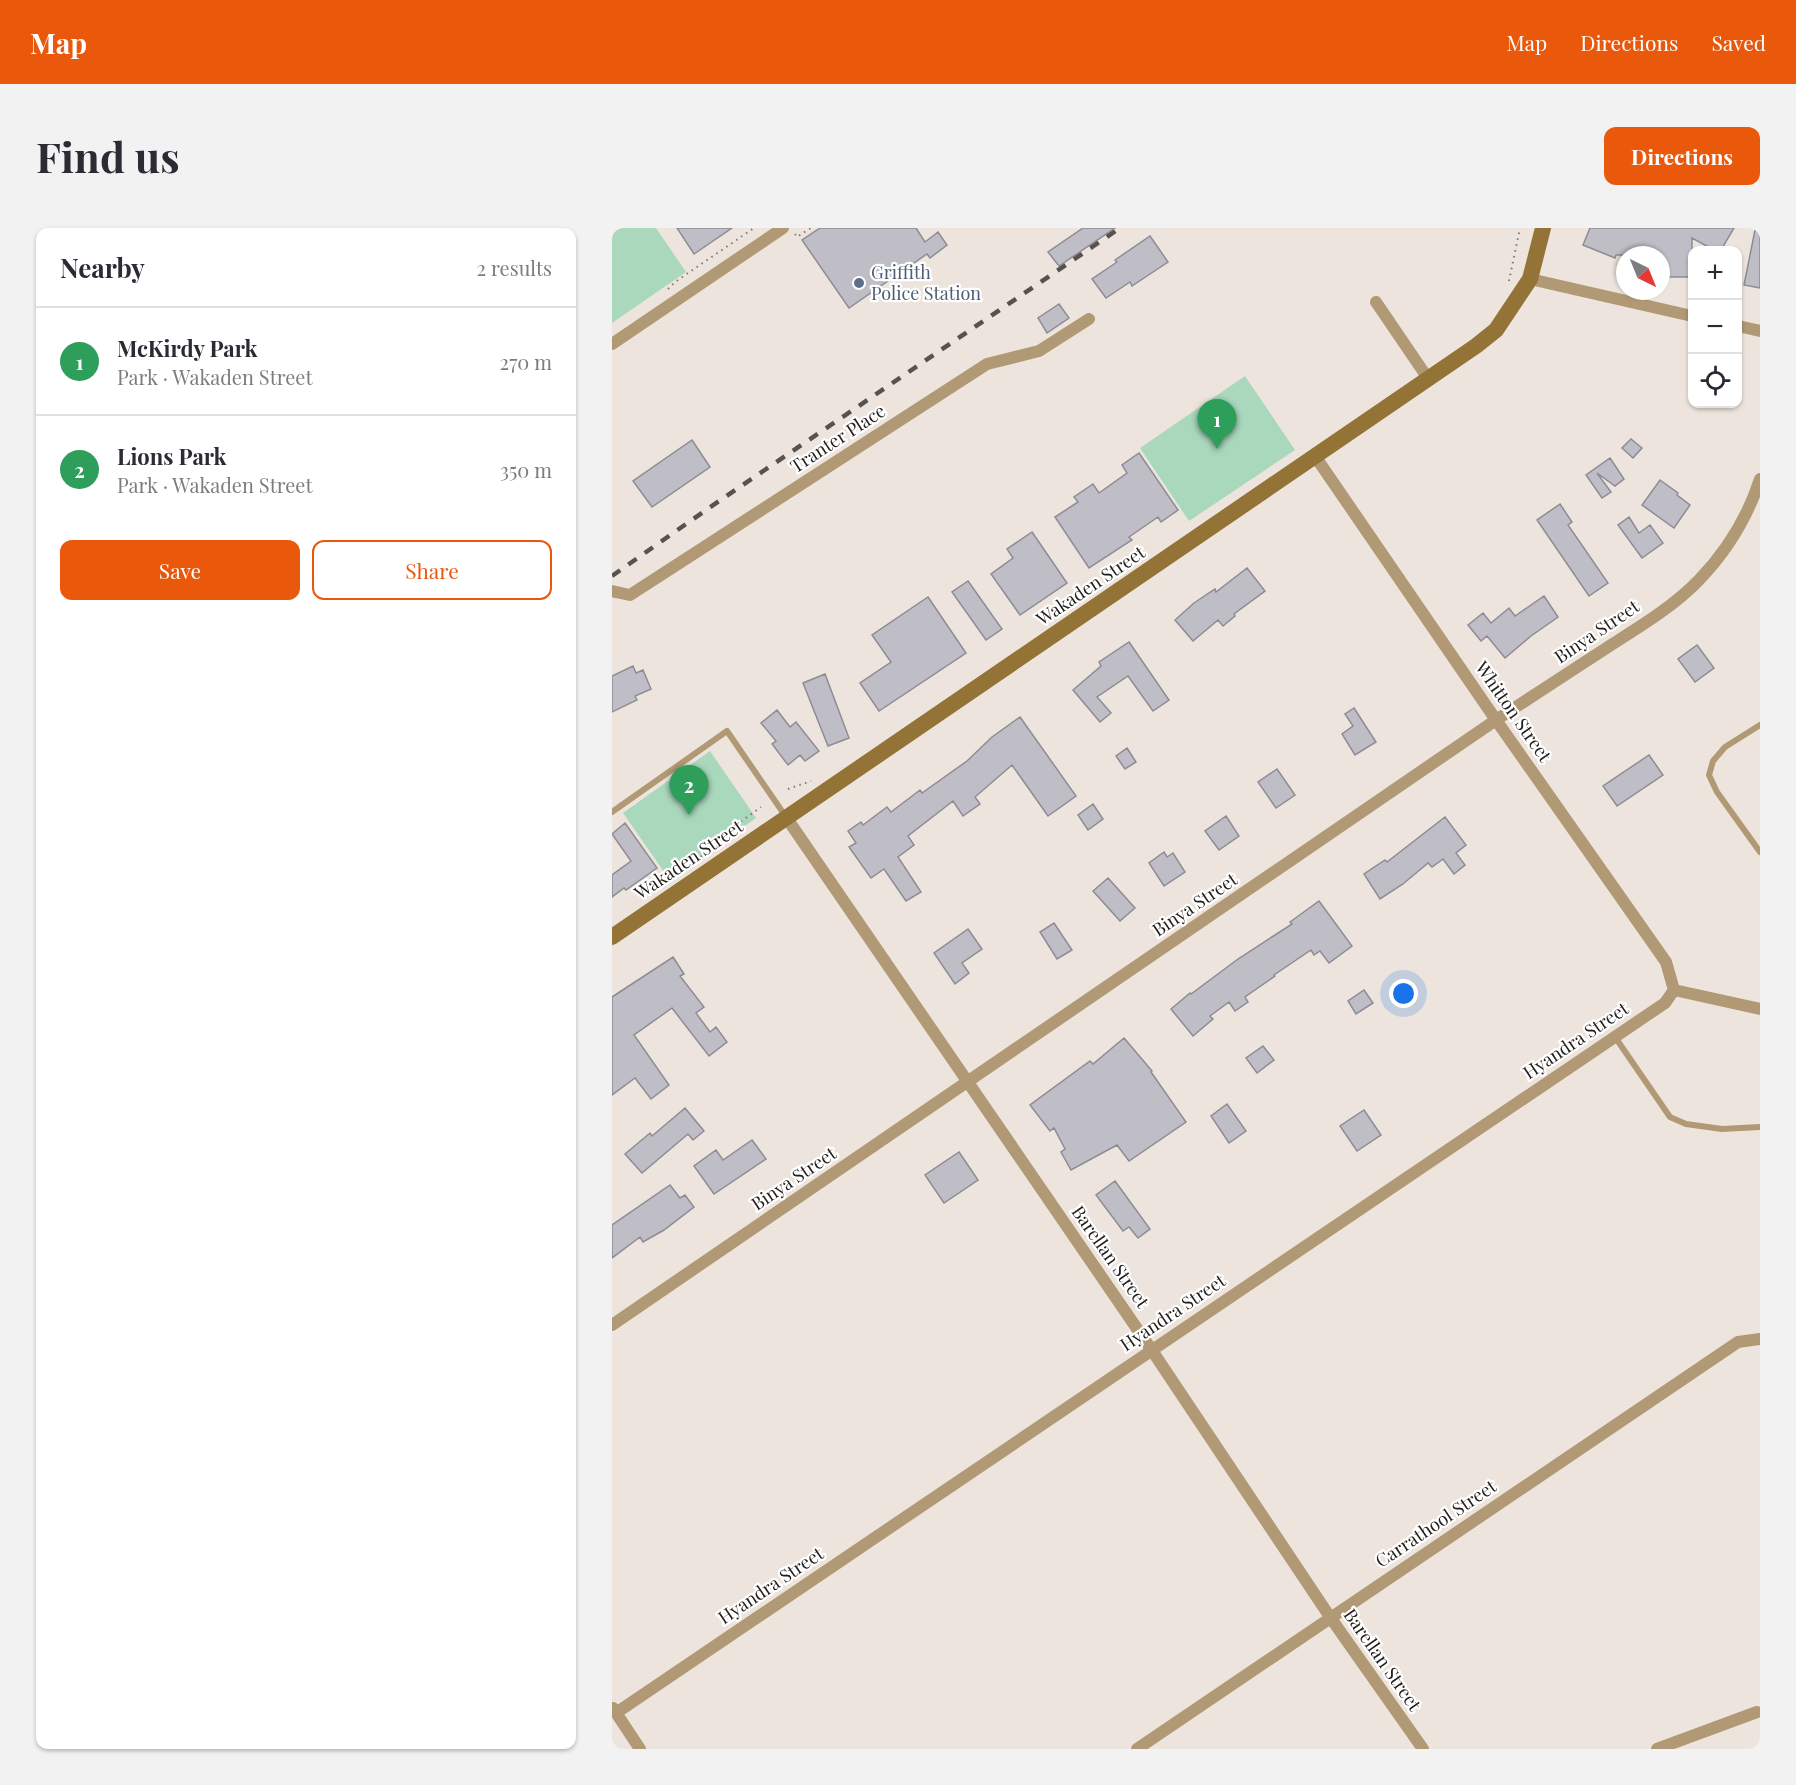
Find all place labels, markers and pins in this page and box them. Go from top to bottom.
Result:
place label: Griffith Police Station [871,260,981,305]
marker: Griffith Police Station [852,276,866,290]
pin: 1 [1198,400,1236,449]
pin: 2 [670,766,709,815]

